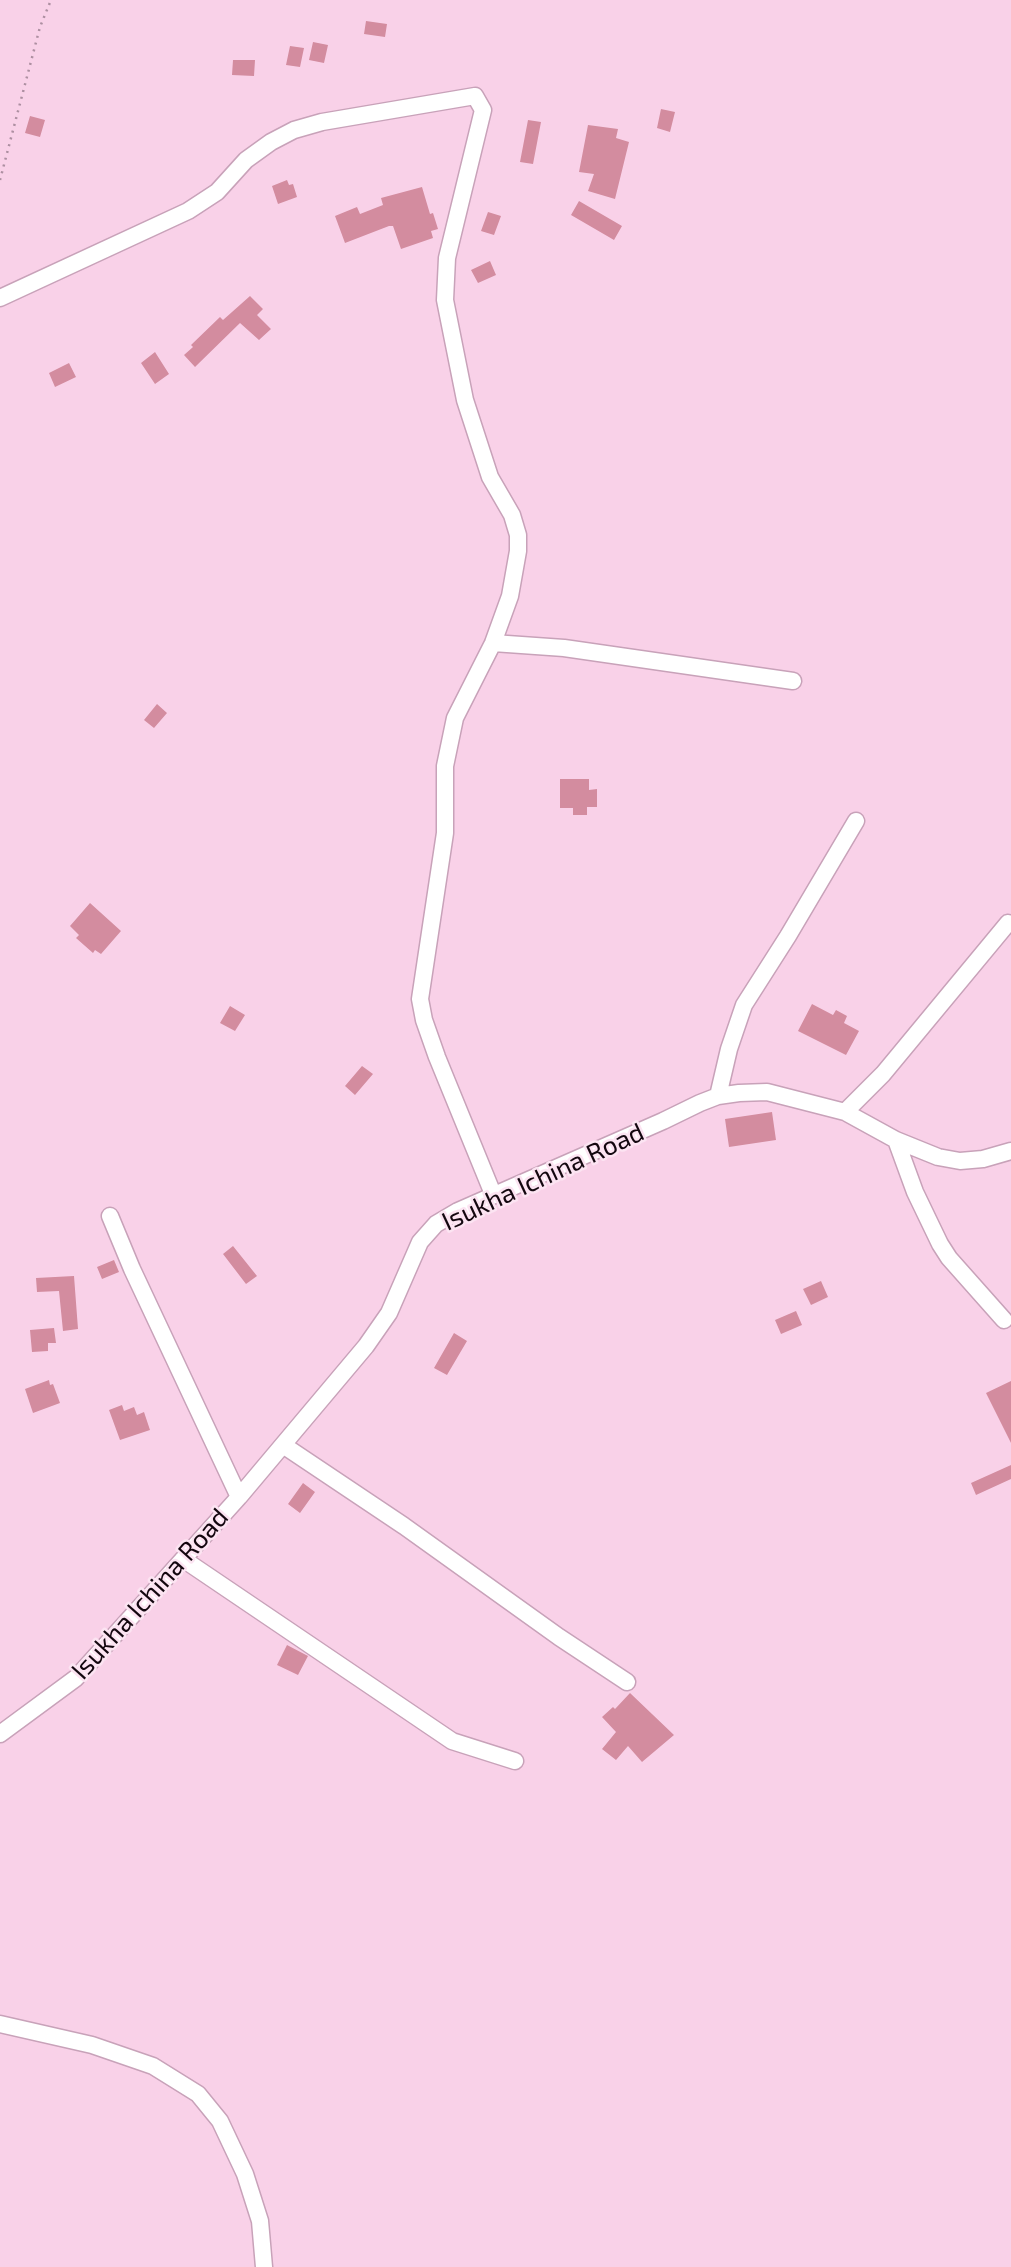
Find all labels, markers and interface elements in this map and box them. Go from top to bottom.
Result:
street label: Isukha Ichina Road [437,1117,649,1237]
street label: Isukha Ichina Road [65,1502,235,1686]

